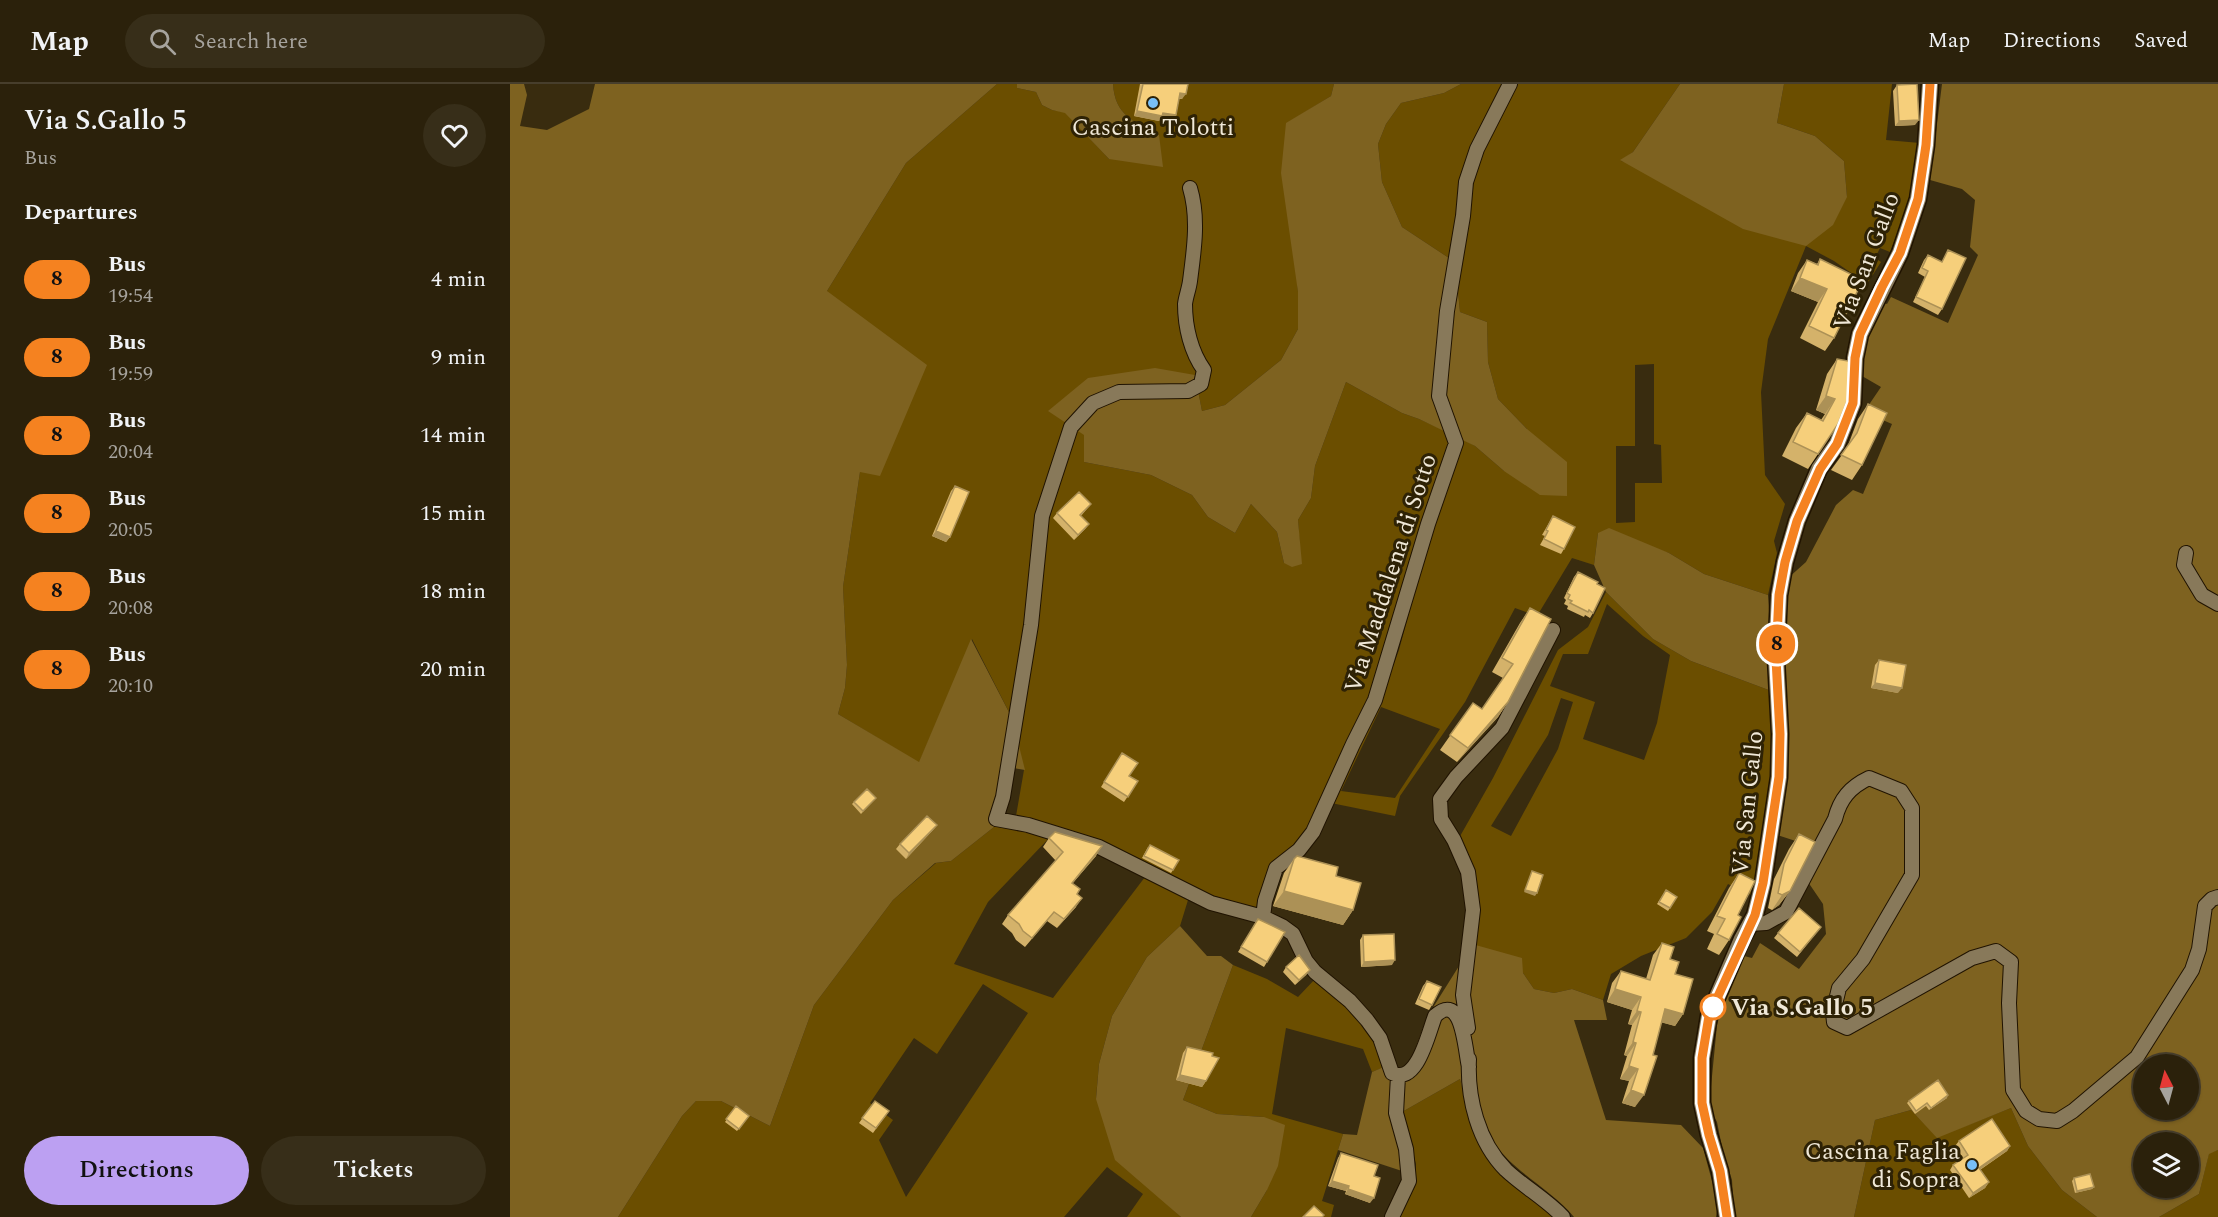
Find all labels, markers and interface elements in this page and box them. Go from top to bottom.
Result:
search box [125,14,545,68]
text: Map [30,20,89,63]
icon: search [146,25,179,58]
text: Search here [194,25,308,58]
text: Map [1928,25,1970,57]
text: Directions [2003,25,2101,57]
text: Saved [2134,25,2188,57]
marker: Cascina Tolotti [1146,96,1160,110]
text: Via S.Gallo 5 [24,99,187,142]
button: heart [423,104,486,167]
place label: Cascina Tolotti [1072,110,1234,146]
text: Bus [24,143,57,173]
street label: Via San Gallo [1824,187,1910,336]
text: Departures [24,196,138,229]
text: Bus [108,248,146,281]
text: 8 [51,263,63,295]
text: 4 min [431,263,486,296]
text: 19:54 [108,281,153,311]
text: Bus [108,326,146,359]
text: 8 [51,341,63,373]
text: 9 min [431,341,486,374]
text: 19:59 [108,359,153,389]
text: Bus [108,404,146,437]
text: 8 [51,419,63,451]
text: 14 min [420,419,486,452]
text: 20:04 [108,437,153,467]
street label: Via Maddalena di Sotto [1335,449,1447,698]
text: Bus [108,482,146,515]
text: 8 [51,497,63,529]
text: 15 min [420,497,486,530]
text: 20:05 [108,515,153,545]
text: Bus [108,560,146,593]
text: 8 [51,575,63,607]
text: 18 min [420,575,486,608]
text: 20:08 [108,593,153,623]
line badge: 8 [1758,624,1796,664]
text: 8 [1771,628,1783,660]
text: Bus [108,638,146,671]
text: 8 [51,653,63,685]
text: 20 min [420,653,486,686]
text: 20:10 [108,671,153,701]
street label: Via San Gallo [1723,729,1773,877]
place label: Via S.Gallo 5 [1731,990,1873,1026]
marker: Via S.Gallo 5 [1700,994,1726,1020]
north arrow [2133,1054,2199,1120]
map controls [2133,1054,2199,1198]
button: layers [2133,1132,2199,1198]
place label: Cascina Faglia di Sopra [1805,1134,1960,1198]
button: Directions [24,1136,249,1205]
button: Tickets [261,1136,486,1205]
marker: Cascina Faglia di Sopra [1965,1158,1979,1172]

